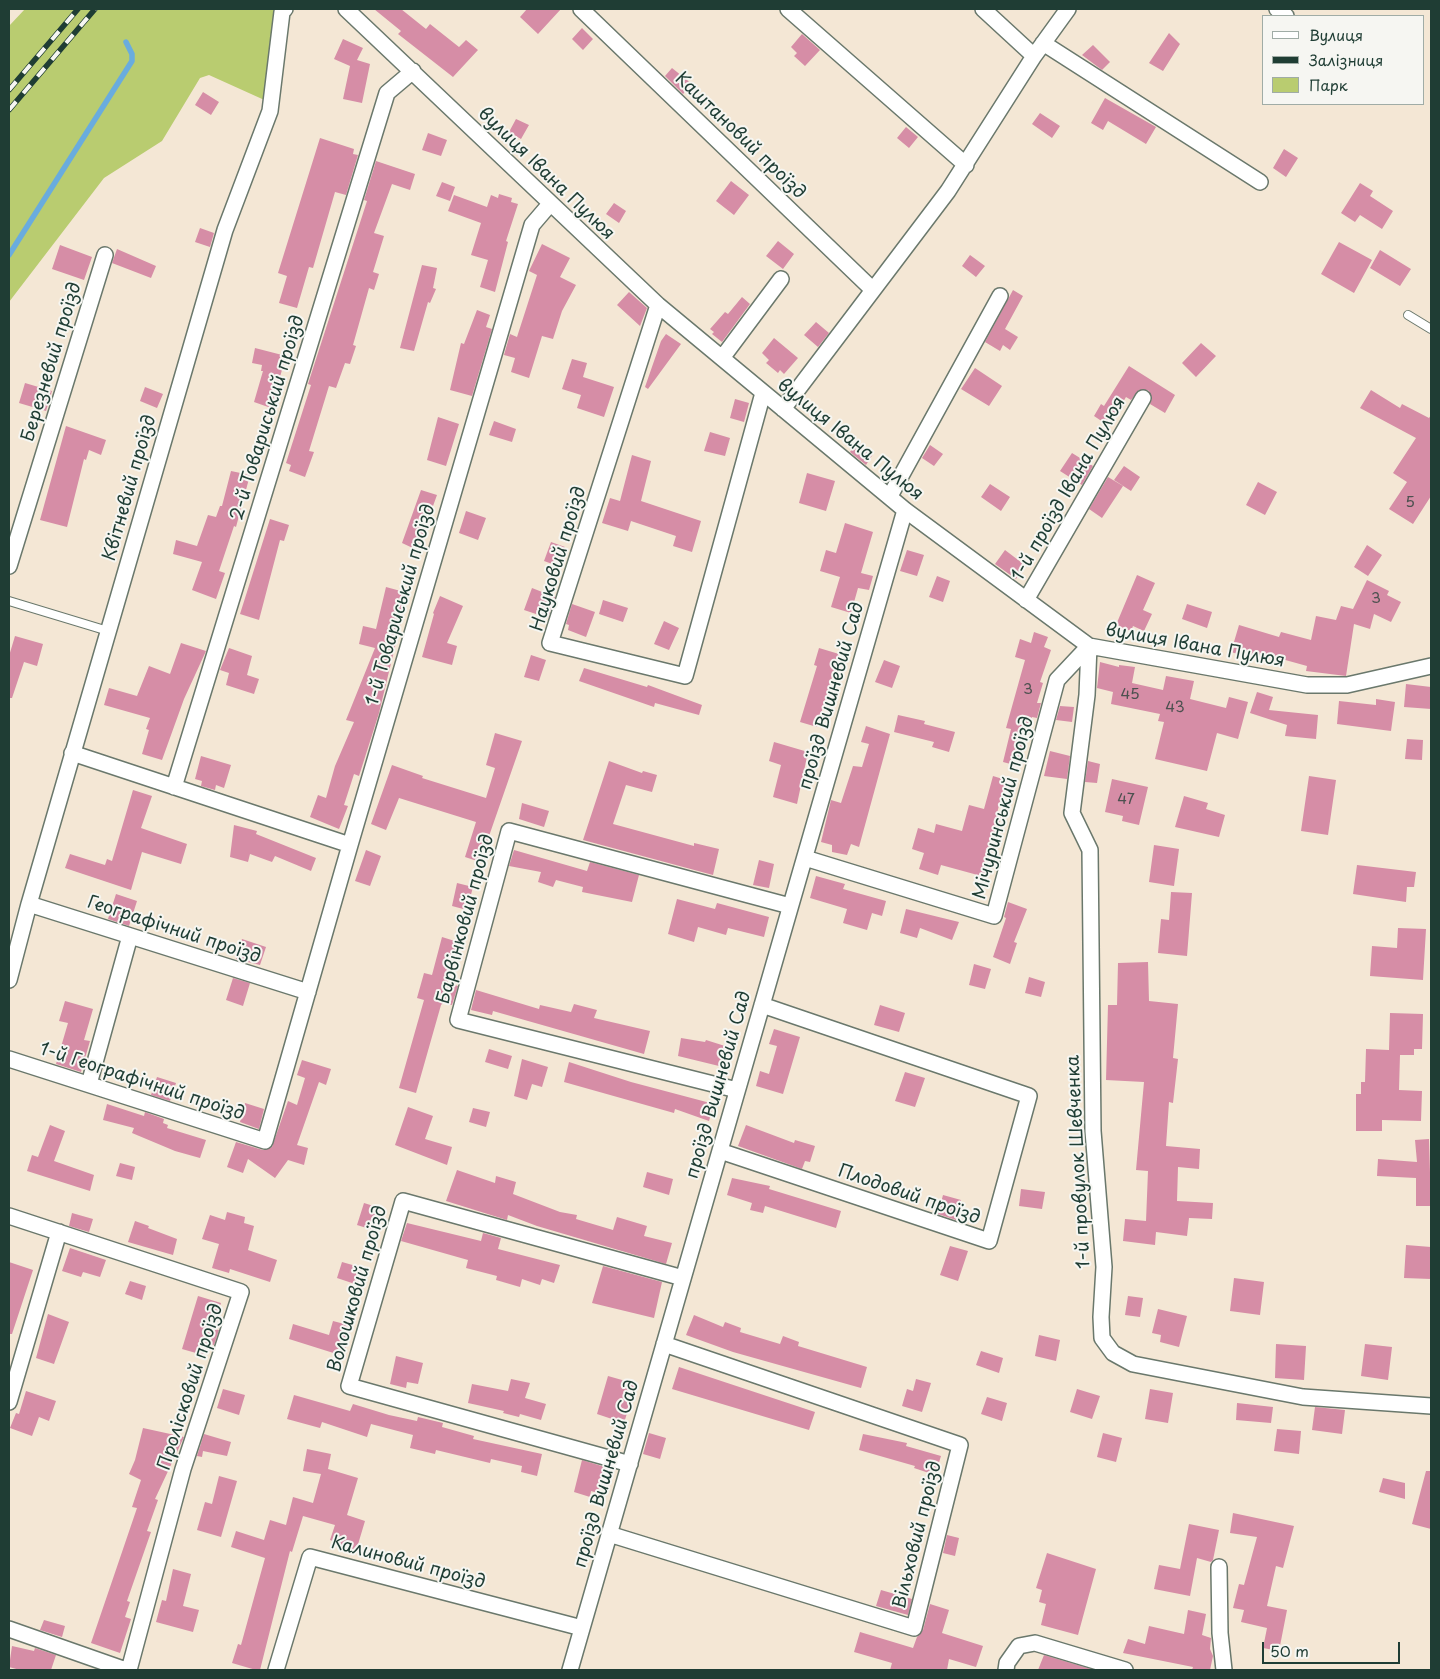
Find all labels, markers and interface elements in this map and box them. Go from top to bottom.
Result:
legend [1262,15,1425,105]
text: Вулиця [1309,23,1363,46]
text: Залізниця [1309,48,1383,71]
street label: Каштановий проїзд [670,68,810,204]
text: Парк [1309,73,1348,96]
street label: вулиця Івана Пулюя [473,103,619,245]
street label: Березневий проїзд [17,280,87,444]
street label: 2-й Товариський проїзд [226,313,310,523]
street label: вулиця Івана Пулюя [773,374,927,506]
street label: 1-й проїзд Івана Пулюя [1007,393,1131,585]
street label: Квітневий проїзд [99,412,161,564]
street label: Науковий проїзд [527,484,591,634]
house number: 5 [1405,494,1415,512]
street label: 1-й Товариський проїзд [362,502,440,708]
house number: 3 [1371,590,1381,608]
street label: проїзд Вишневий Сад [795,600,869,792]
street label: вулиця Івана Пулюя [1104,620,1286,672]
house number: 3 [1023,681,1033,699]
house number: 45 [1120,686,1140,704]
house number: 43 [1165,699,1185,717]
street label: Мічуринський проїзд [969,714,1039,902]
house number: 47 [1117,791,1135,809]
street label: Барвінковий проїзд [433,832,499,1006]
street label: Географічний проїзд [85,892,263,968]
street label: проїзд Вишневий Сад [682,989,756,1181]
street label: 1-й Географічний проїзд [37,1039,247,1125]
street label: 1-й провулок Шевченка [1063,1055,1095,1269]
street label: Плодовий проїзд [835,1161,983,1229]
street label: Волошковий проїзд [324,1203,392,1375]
street label: Пролісковий проїзд [154,1301,228,1473]
street label: проїзд Вишневий Сад [570,1378,644,1570]
street label: Вільховий проїзд [889,1459,947,1611]
street label: Калиновий проїзд [328,1532,488,1594]
scale bar [1265,1632,1402,1664]
text: 50 m [1270,1639,1309,1662]

